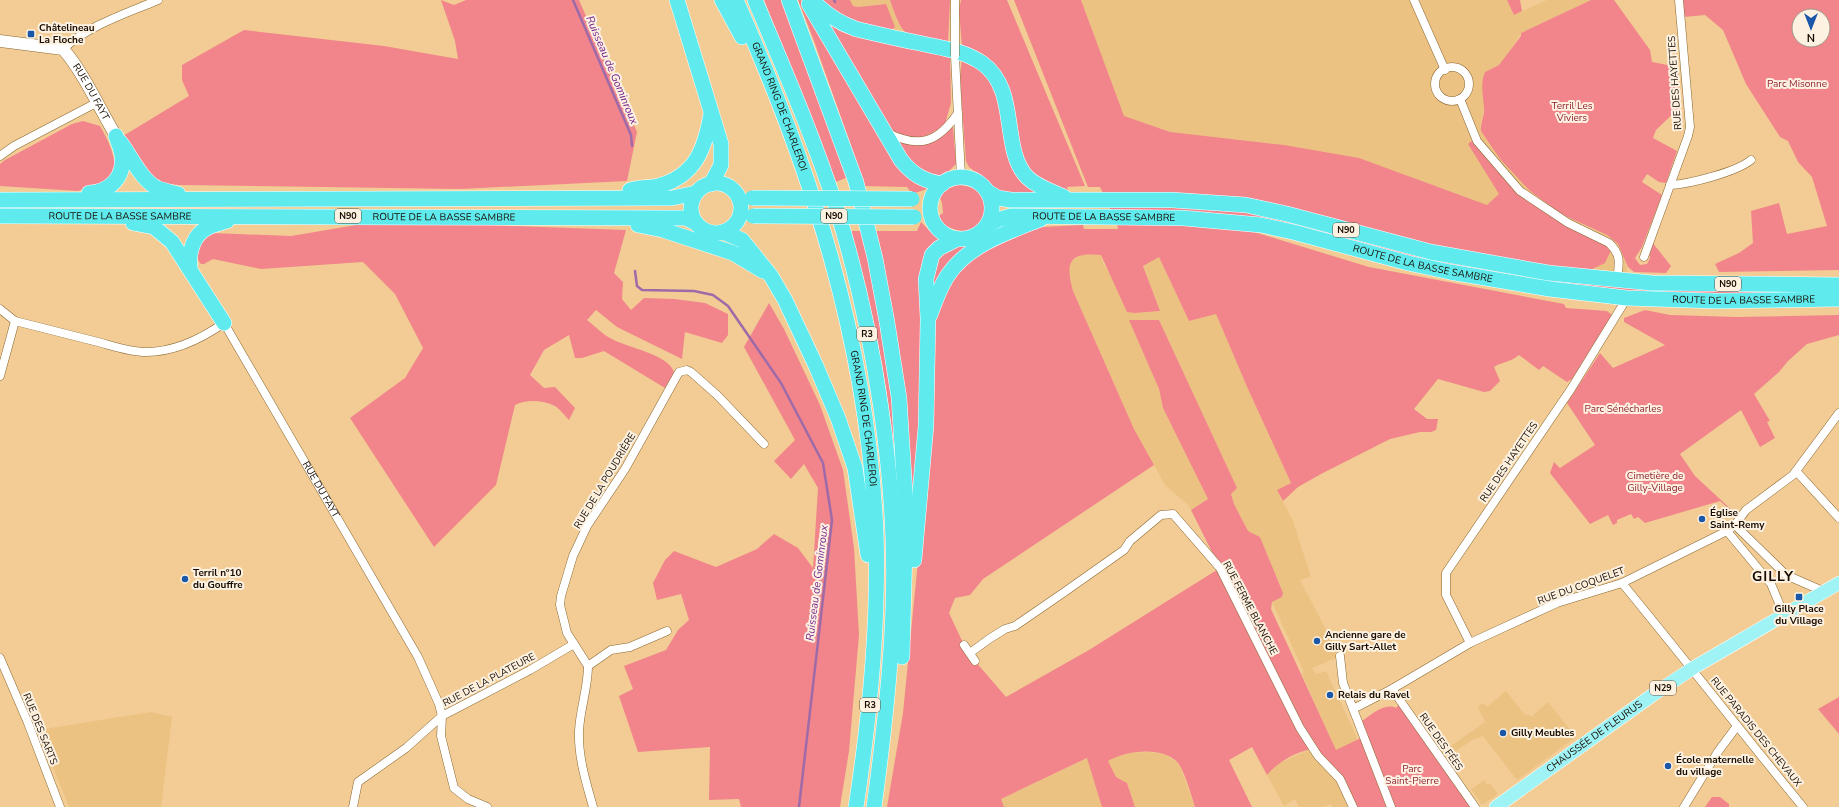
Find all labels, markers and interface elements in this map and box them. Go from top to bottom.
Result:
north arrow [1791,8,1831,48]
water label: Ruisseau de Gominroux [582,13,642,127]
place label: Châtelineau La Floche [39,21,95,47]
marker: Châtelineau La Floche [26,29,36,39]
text: N [1807,30,1815,45]
street label: RUE DES HAYETTES [1665,35,1685,131]
street label: GRAND RING DE CHARLEROI [748,40,810,173]
street label: RUE DU FAYT [69,61,113,123]
park label: Parc Misonne [1767,77,1827,91]
park label: Terril Les Viviers [1551,99,1593,125]
street label: ROUTE DE LA BASSE SAMBRE [48,209,192,224]
road number: N90 [335,209,361,223]
road number: N90 [821,209,847,223]
street label: ROUTE DE LA BASSE SAMBRE [1032,209,1175,225]
street label: ROUTE DE LA BASSE SAMBRE [372,210,516,225]
road number: N90 [1333,223,1359,237]
street label: ROUTE DE LA BASSE SAMBRE [1351,241,1494,286]
road number: N90 [1715,277,1741,291]
street label: ROUTE DE LA BASSE SAMBRE [1672,292,1815,308]
road number: R3 [857,327,877,341]
street label: GRAND RING DE CHARLEROI [847,349,880,487]
park label: Parc Sénécharles [1585,402,1662,416]
street label: RUE DES HAYETTES [1477,419,1541,505]
street label: RUE DE LA POUDRIÈRE [571,430,639,532]
street label: RUE DU FAYT [299,459,343,521]
park label: Cimetière de Gilly-Village [1627,469,1683,495]
place label: Église Saint-Remy [1710,506,1765,532]
marker: Église Saint-Remy [1697,514,1707,524]
water label: Ruisseau de Gominroux [802,524,832,642]
street label: RUE FERME BLANCHE [1219,559,1281,657]
street label: RUE DU COQUELET [1535,564,1627,608]
place label: Terril n°10 du Gouffre [193,566,243,592]
district label: GILLY [1752,567,1794,586]
marker: Terril n°10 du Gouffre [180,574,190,584]
marker: Gilly Place du Village [1794,592,1804,602]
place label: Gilly Place du Village [1774,602,1824,628]
place label: Ancienne gare de Gilly Sart-Allet [1325,628,1406,654]
marker: Ancienne gare de Gilly Sart-Allet [1312,636,1322,646]
street label: RUE DE LA PLATEURE [440,650,538,710]
street label: RUE PARADIS DES CHEVAUX [1707,674,1805,790]
road number: N29 [1650,681,1676,695]
place label: Relais du Ravel [1338,688,1410,702]
marker: Relais du Ravel [1325,690,1335,700]
street label: RUE DES SARTS [19,691,61,767]
street label: CHAUSSÉE DE FLEURUS [1543,697,1645,776]
road number: R3 [860,698,880,712]
street label: RUE DES FÉES [1416,710,1466,774]
place label: Gilly Meubles [1511,726,1575,740]
marker: Gilly Meubles [1498,728,1508,738]
place label: École maternelle du village [1676,753,1755,779]
marker: École maternelle du village [1663,761,1673,771]
park label: Parc Saint-Pierre [1385,762,1439,788]

